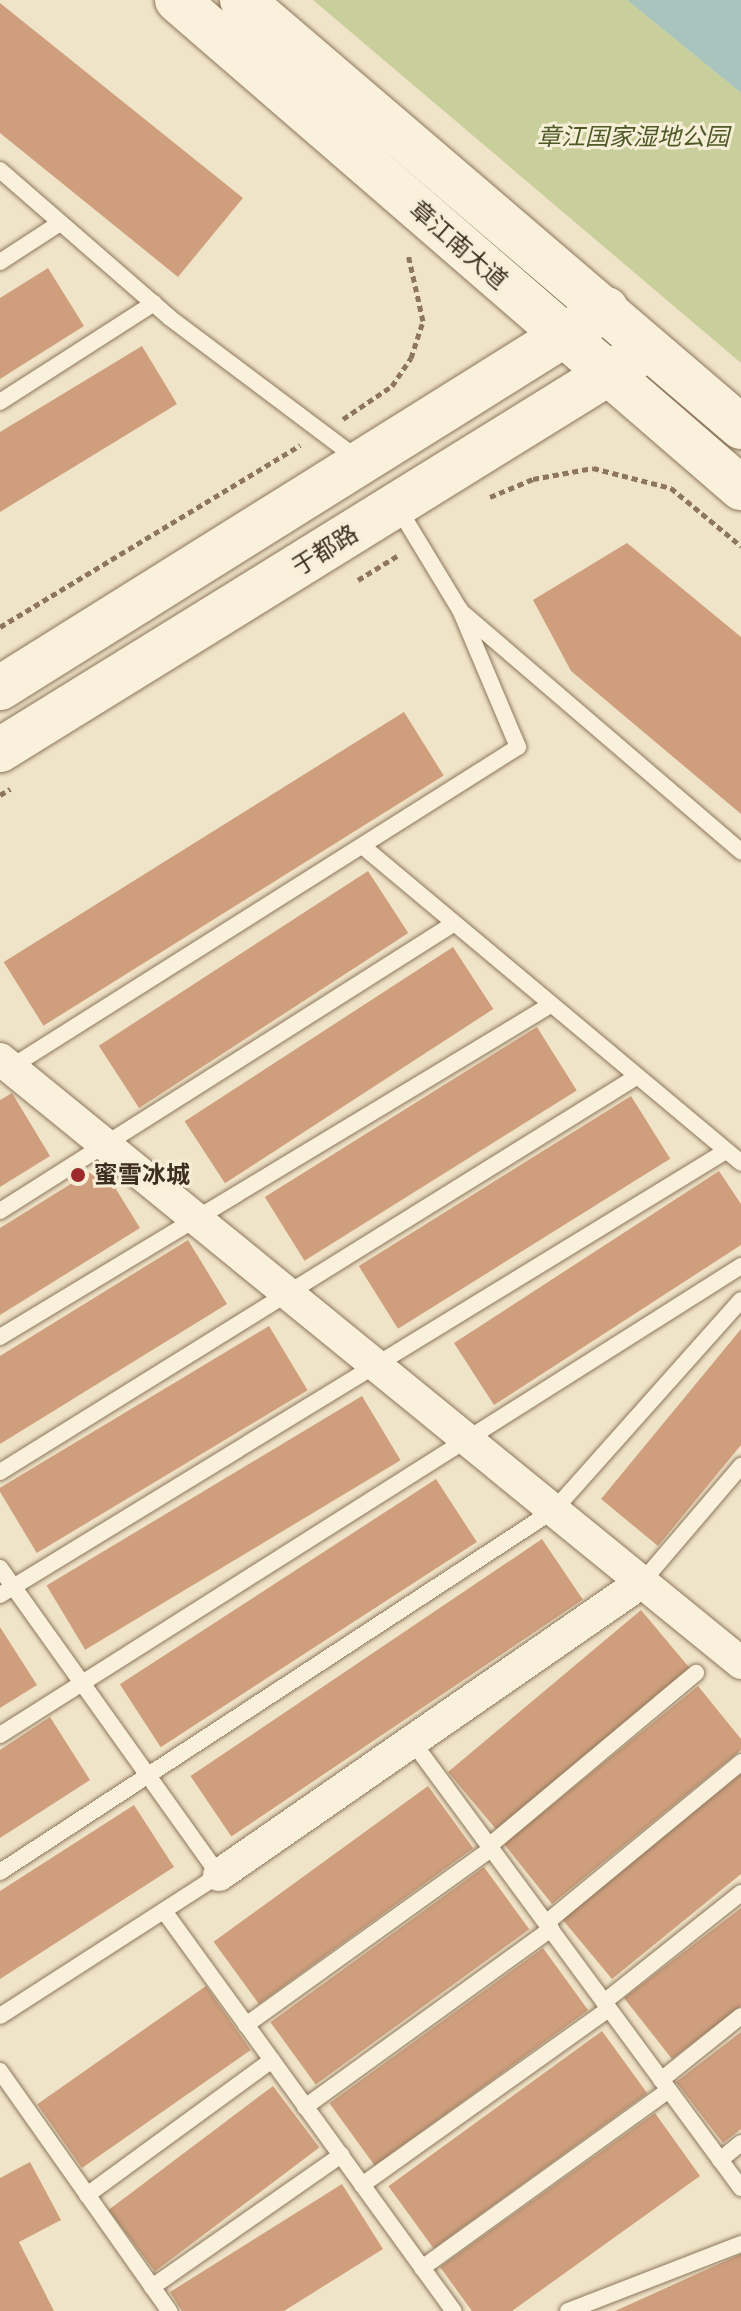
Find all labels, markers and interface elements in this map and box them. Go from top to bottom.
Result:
park label: 章江国家湿地公园 [537,123,729,151]
street label: 章江南大道 [404,195,514,295]
street label: 于都路 [287,519,363,581]
place label: 蜜雪冰城 [94,1161,190,1189]
marker: 蜜雪冰城 [69,1166,87,1184]

